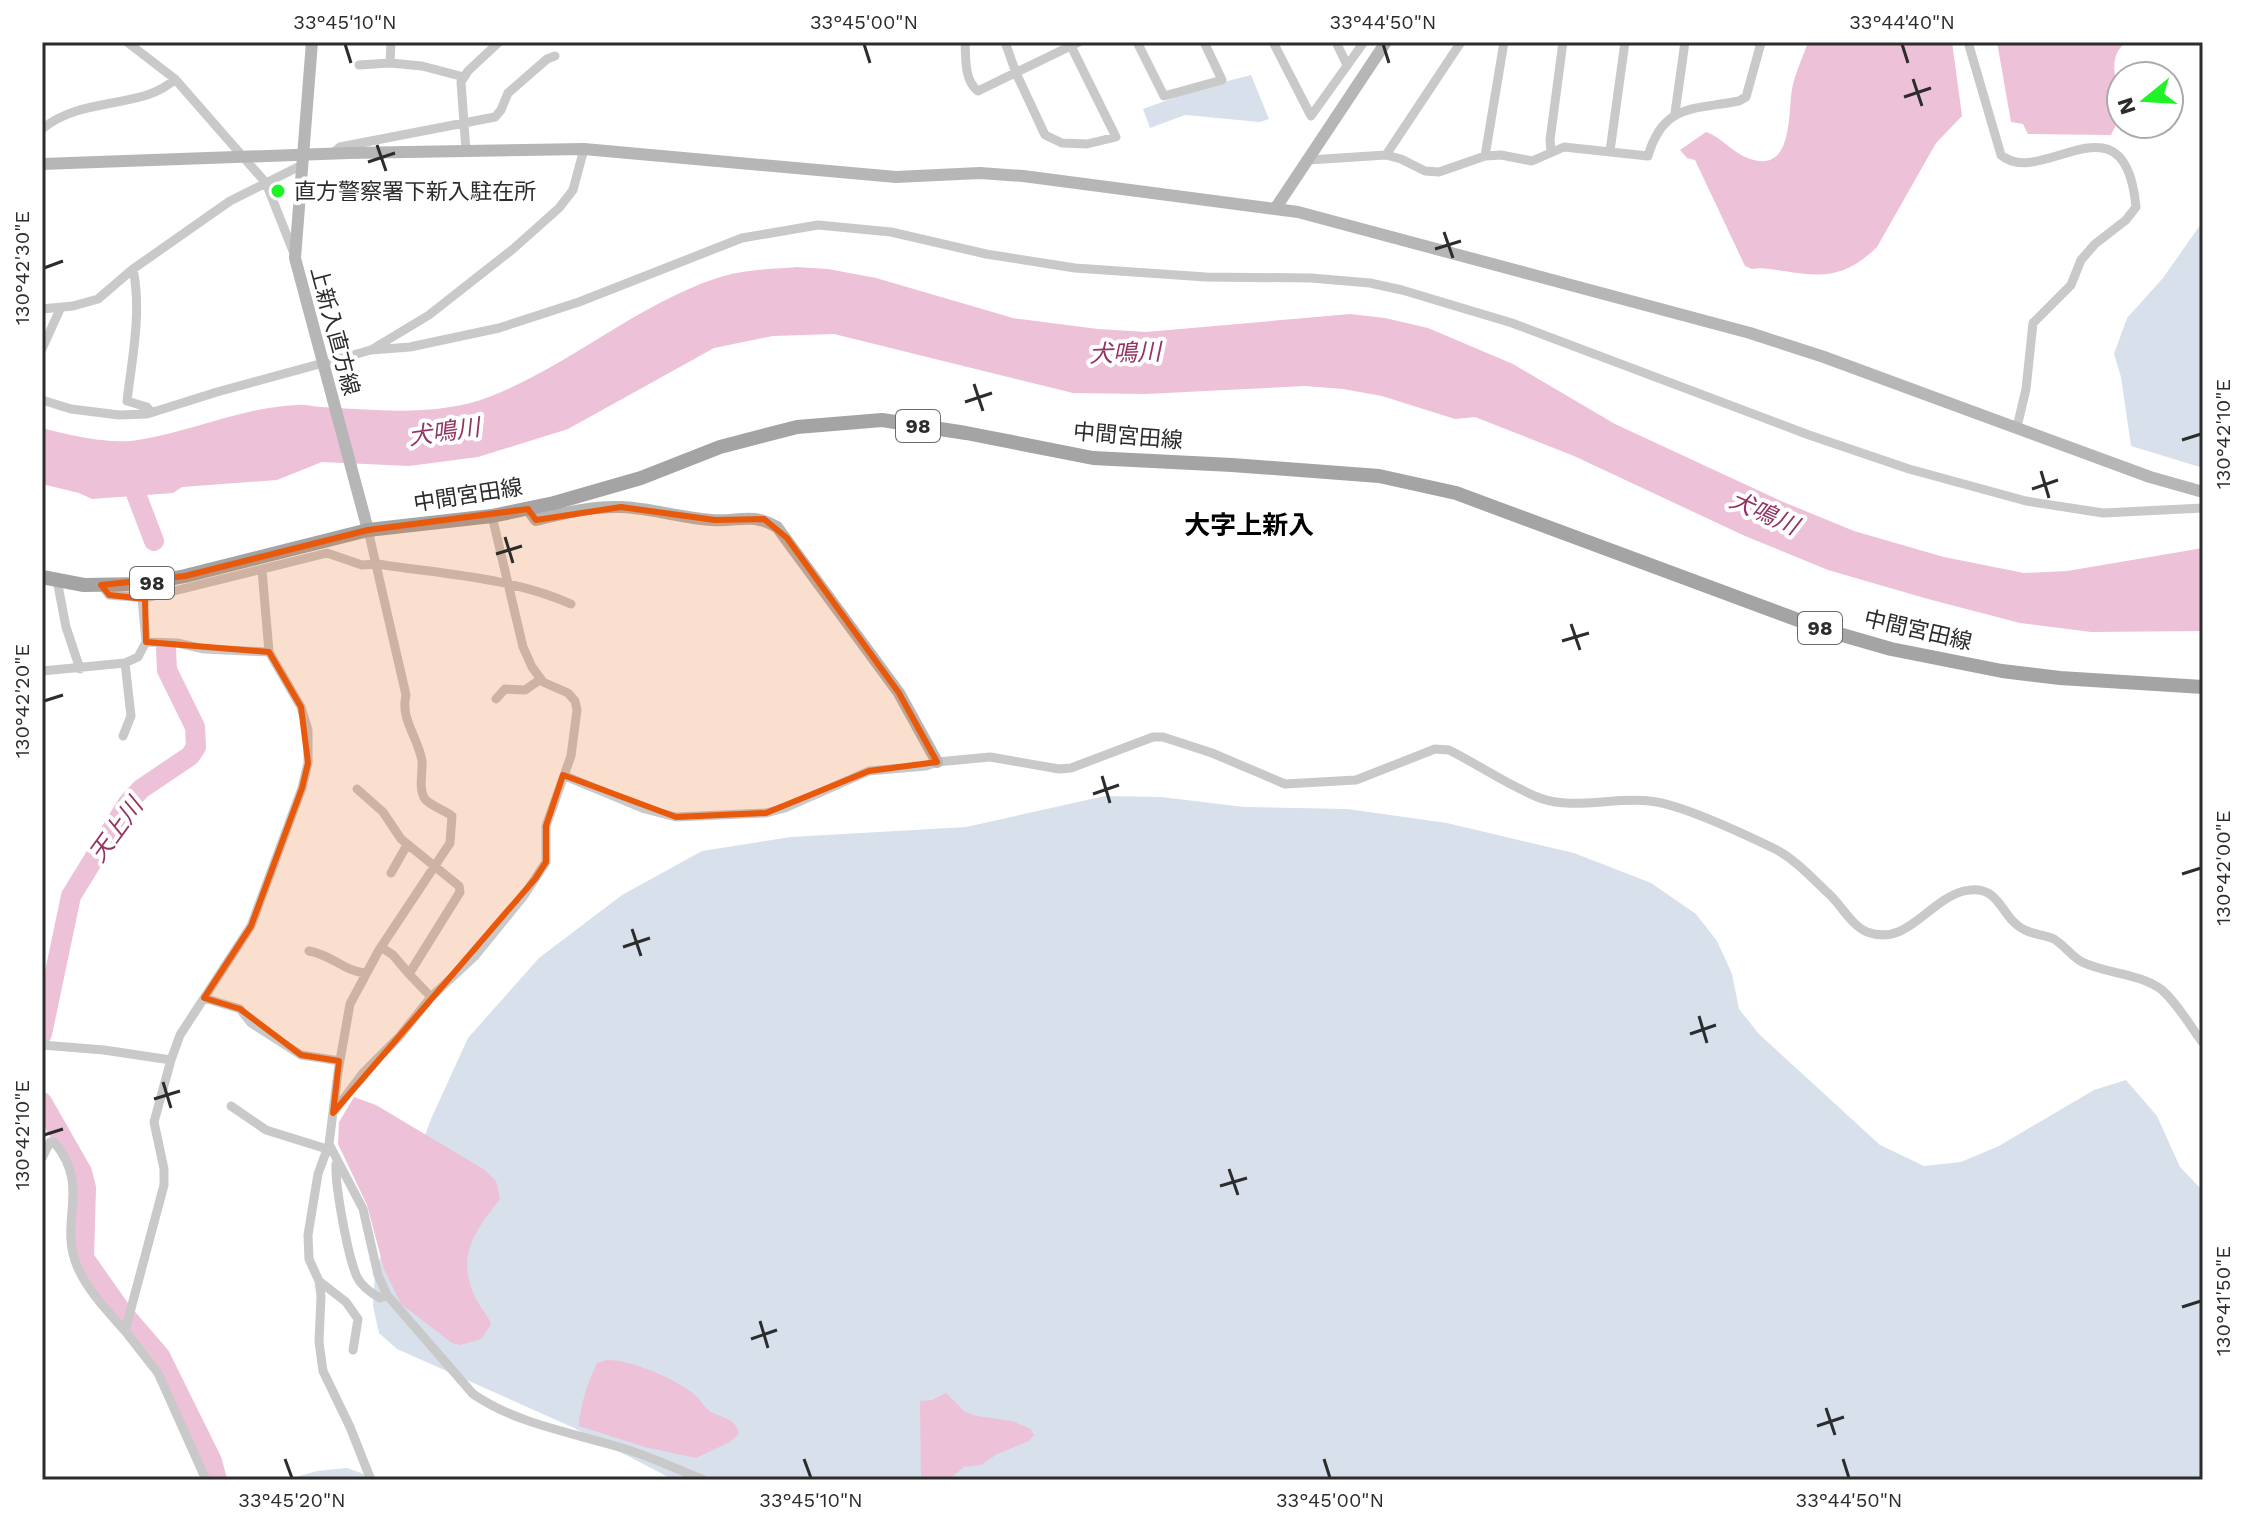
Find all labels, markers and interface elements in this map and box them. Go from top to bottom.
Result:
text: 33°45'10"N [293,10,397,34]
text: 33°45'00"N [810,10,918,34]
text: 33°44'50"N [1330,10,1436,34]
text: 33°44'40"N [1849,10,1955,34]
north arrow [2105,60,2185,140]
text: N [2112,94,2141,118]
place label: 直方警察署下新入駐在所 [294,179,536,204]
marker: 直方警察署下新入駐在所 [269,182,287,200]
text: 130°42'30"E [10,211,34,325]
street label: 上新入直方線 [306,264,364,398]
water label: 犬鳴川 [1089,338,1164,368]
text: 130°42'10"E [2211,379,2235,489]
road number: 98 [896,410,940,442]
water label: 犬鳴川 [406,413,485,451]
street label: 中間宮田線 [1072,419,1184,453]
street label: 中間宮田線 [412,474,524,516]
water label: 犬鳴川 [1725,486,1805,542]
district label: 大字上新入 [1184,510,1314,540]
road number: 98 [130,567,174,599]
street label: 中間宮田線 [1862,605,1974,655]
road number: 98 [1798,612,1842,644]
text: 130°42'20"E [10,644,34,758]
water label: 天上川 [84,790,150,867]
text: 130°42'00"E [2211,811,2235,925]
text: 130°42'10"E [10,1080,34,1190]
text: 130°41'50"E [2211,1246,2235,1356]
text: 33°45'20"N [238,1488,346,1512]
text: 33°45'10"N [759,1488,863,1512]
text: 33°45'00"N [1276,1488,1384,1512]
text: 33°44'50"N [1796,1488,1902,1512]

